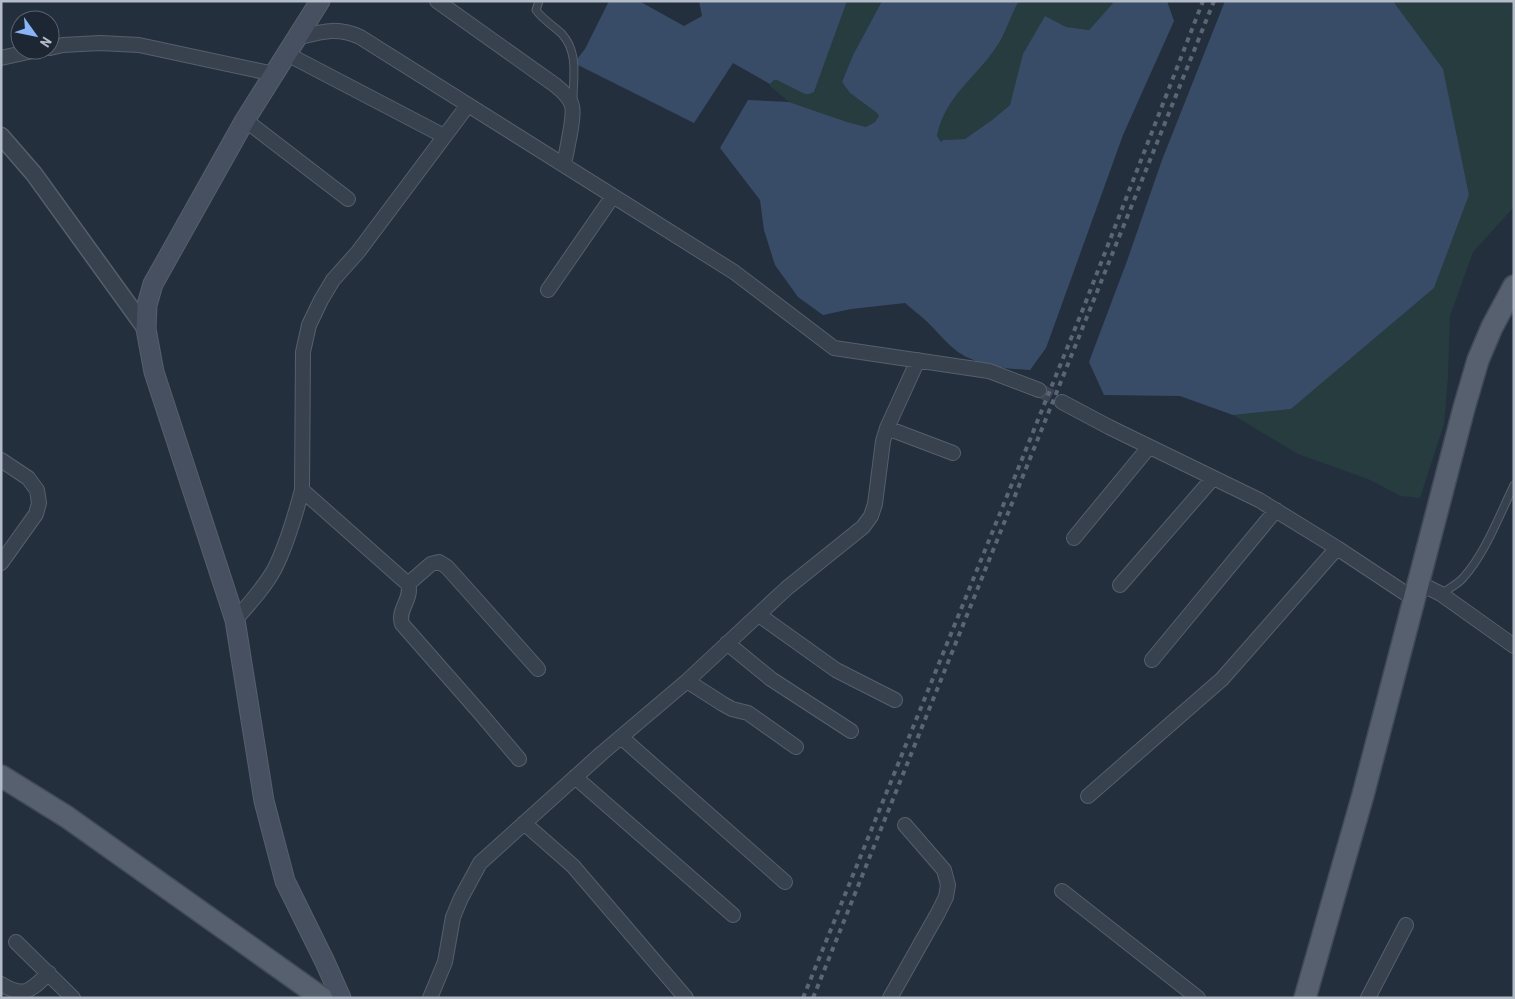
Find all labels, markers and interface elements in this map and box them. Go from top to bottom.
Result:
north arrow [10,10,60,60]
text: N [37,34,55,50]

